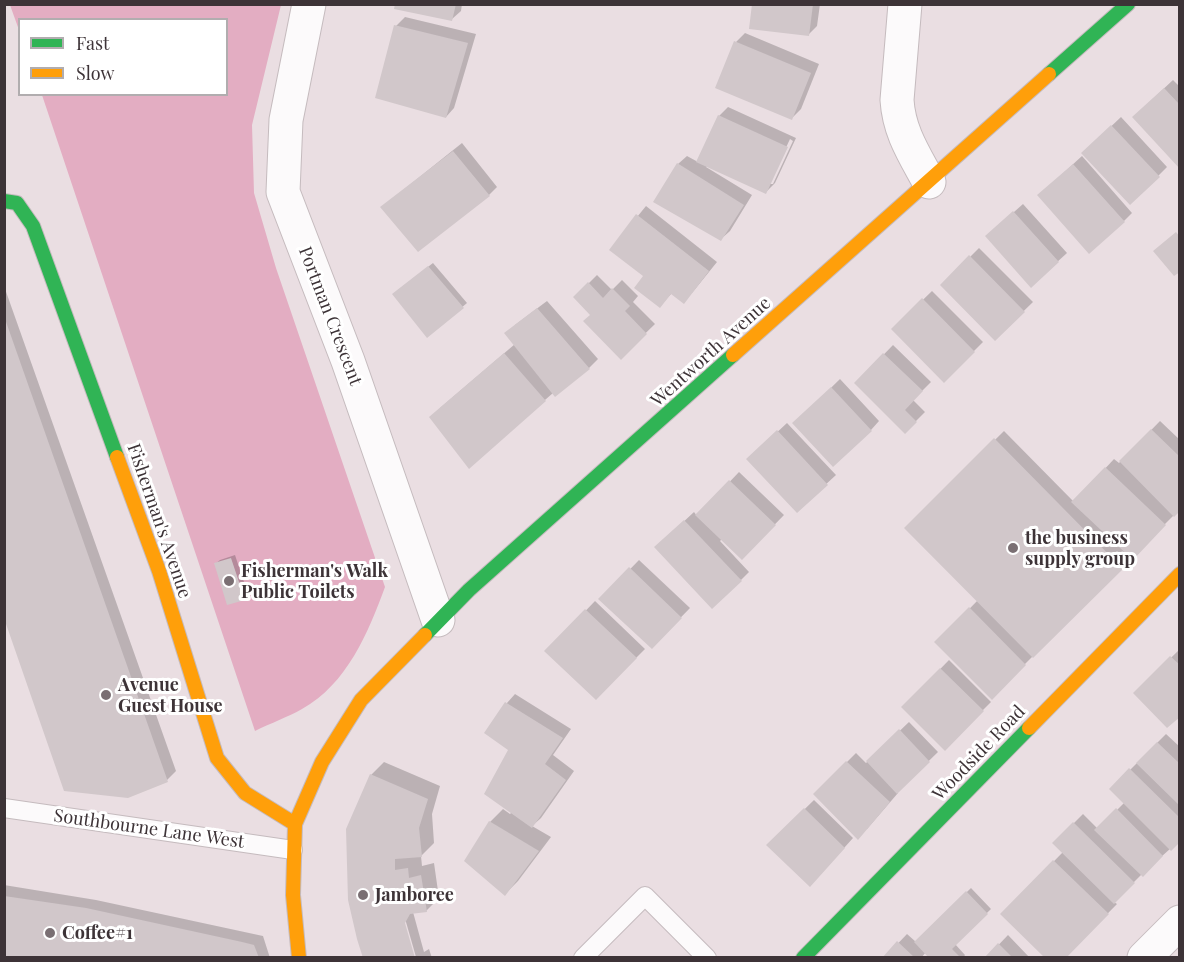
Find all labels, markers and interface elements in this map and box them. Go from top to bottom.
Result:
legend [18,18,228,96]
text: Fast [76,31,109,55]
text: Slow [76,61,114,85]
street label: Portman Crescent [294,244,366,388]
street label: Wentworth Avenue [647,293,775,411]
street label: Fisherman's Avenue [122,441,196,601]
place label: the business supply group [1025,527,1135,570]
marker: the business supply group [1006,541,1020,555]
place label: Fisherman's Walk Public Toilets [241,560,388,602]
marker: Fisherman's Walk Public Toilets [222,574,236,588]
place label: Avenue Guest House [118,674,223,716]
marker: Avenue Guest House [99,688,113,702]
street label: Woodside Road [928,701,1030,805]
street label: Southbourne Lane West [52,805,246,853]
place label: Jamboree [375,884,454,906]
marker: Jamboree [356,888,370,902]
place label: Coffee#1 [62,922,133,944]
marker: Coffee#1 [43,926,57,940]

